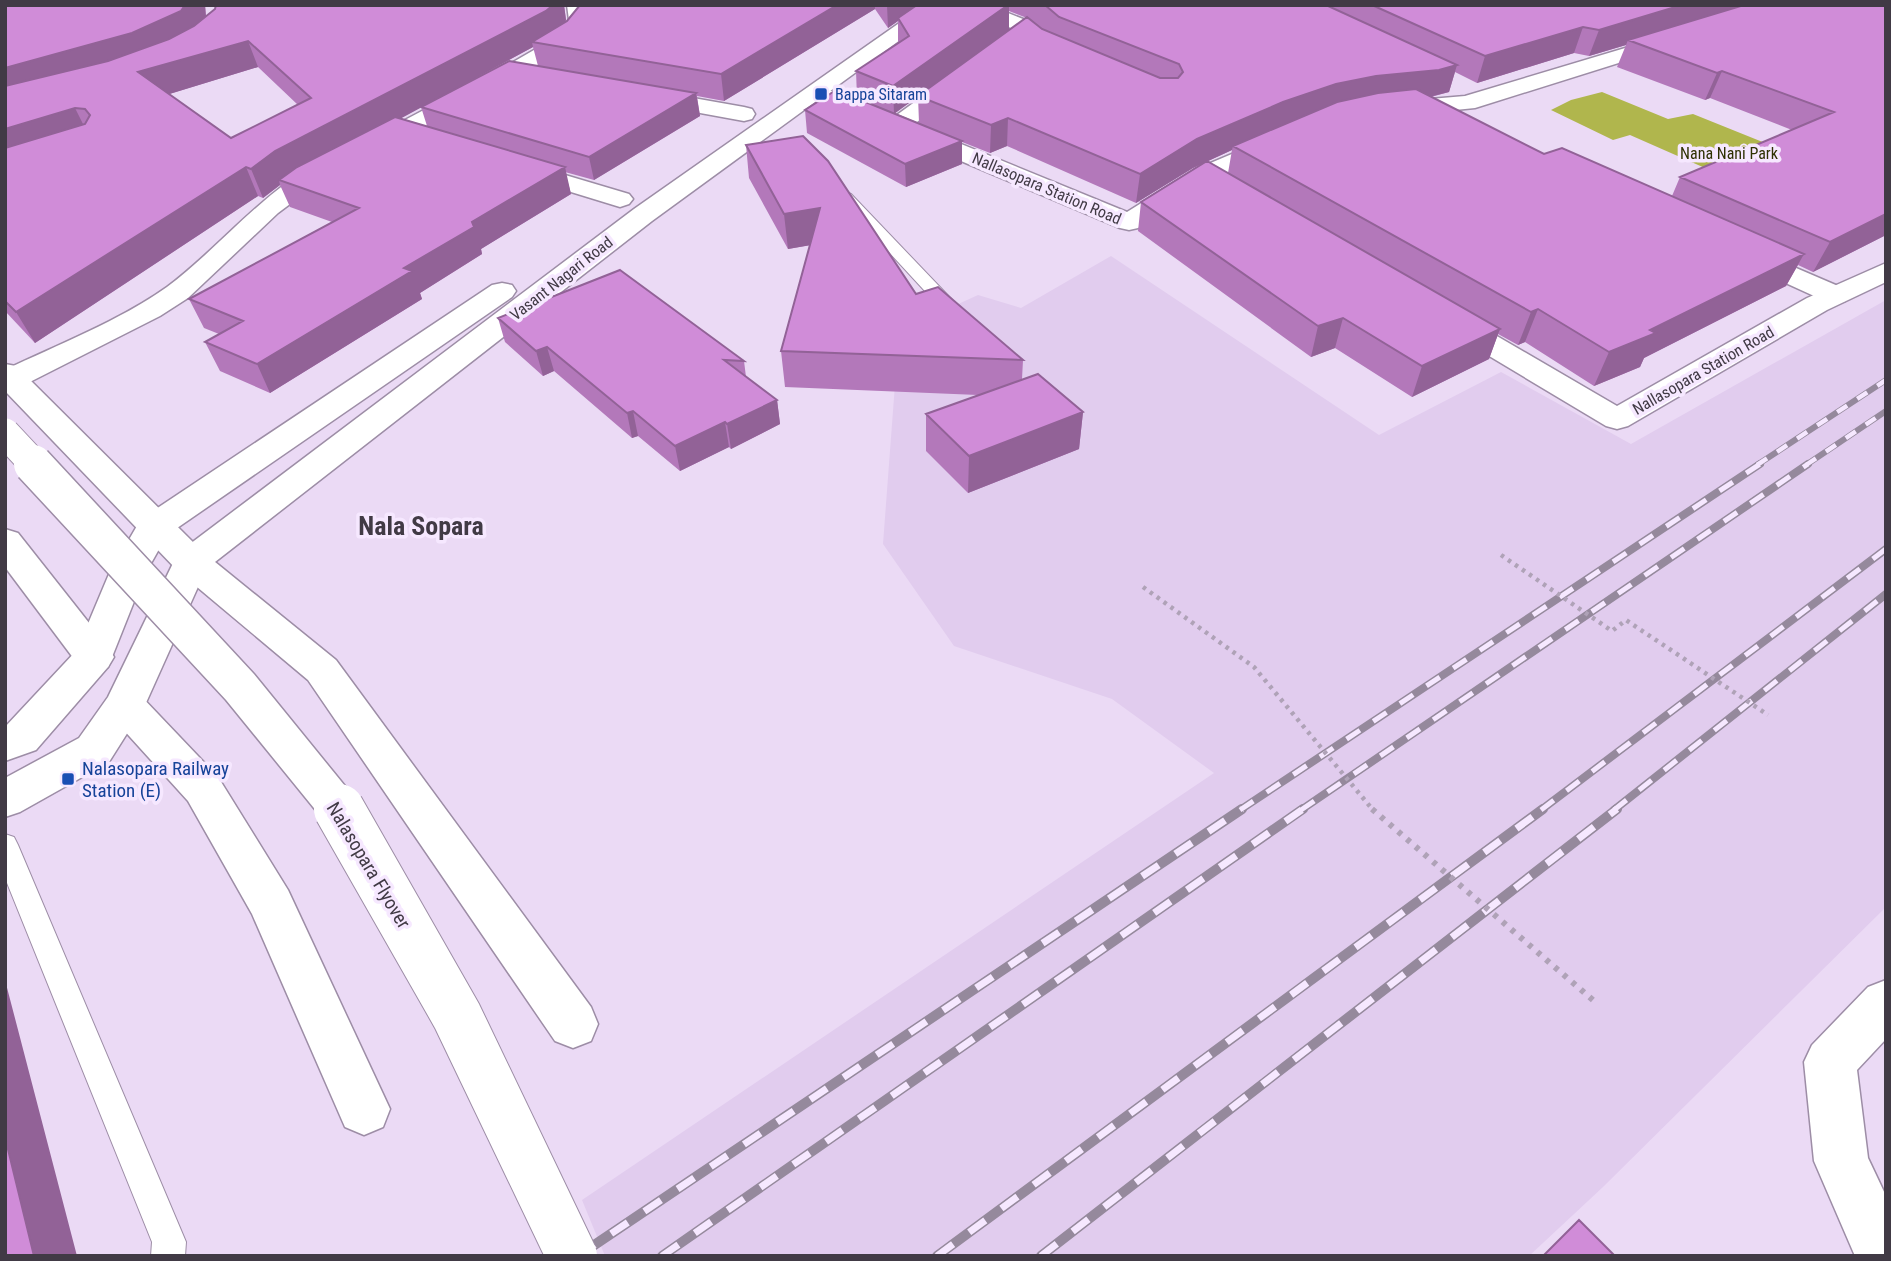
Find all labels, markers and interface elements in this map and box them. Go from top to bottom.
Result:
place label: Bappa Sitaram [835,85,927,104]
marker: Bappa Sitaram [813,86,829,102]
park label: Nana Nani Park [1680,144,1779,163]
street label: Nallasopara Station Road [969,148,1124,228]
street label: Vasant Nagari Road [506,232,616,324]
street label: Nallasopara Station Road [1629,322,1777,419]
district label: Nala Sopara [358,511,484,541]
place label: Nalasopara Railway Station (E) [82,757,229,802]
marker: Nalasopara Railway Station (E) [60,771,76,787]
street label: Nalasopara Flyover [322,798,415,933]

